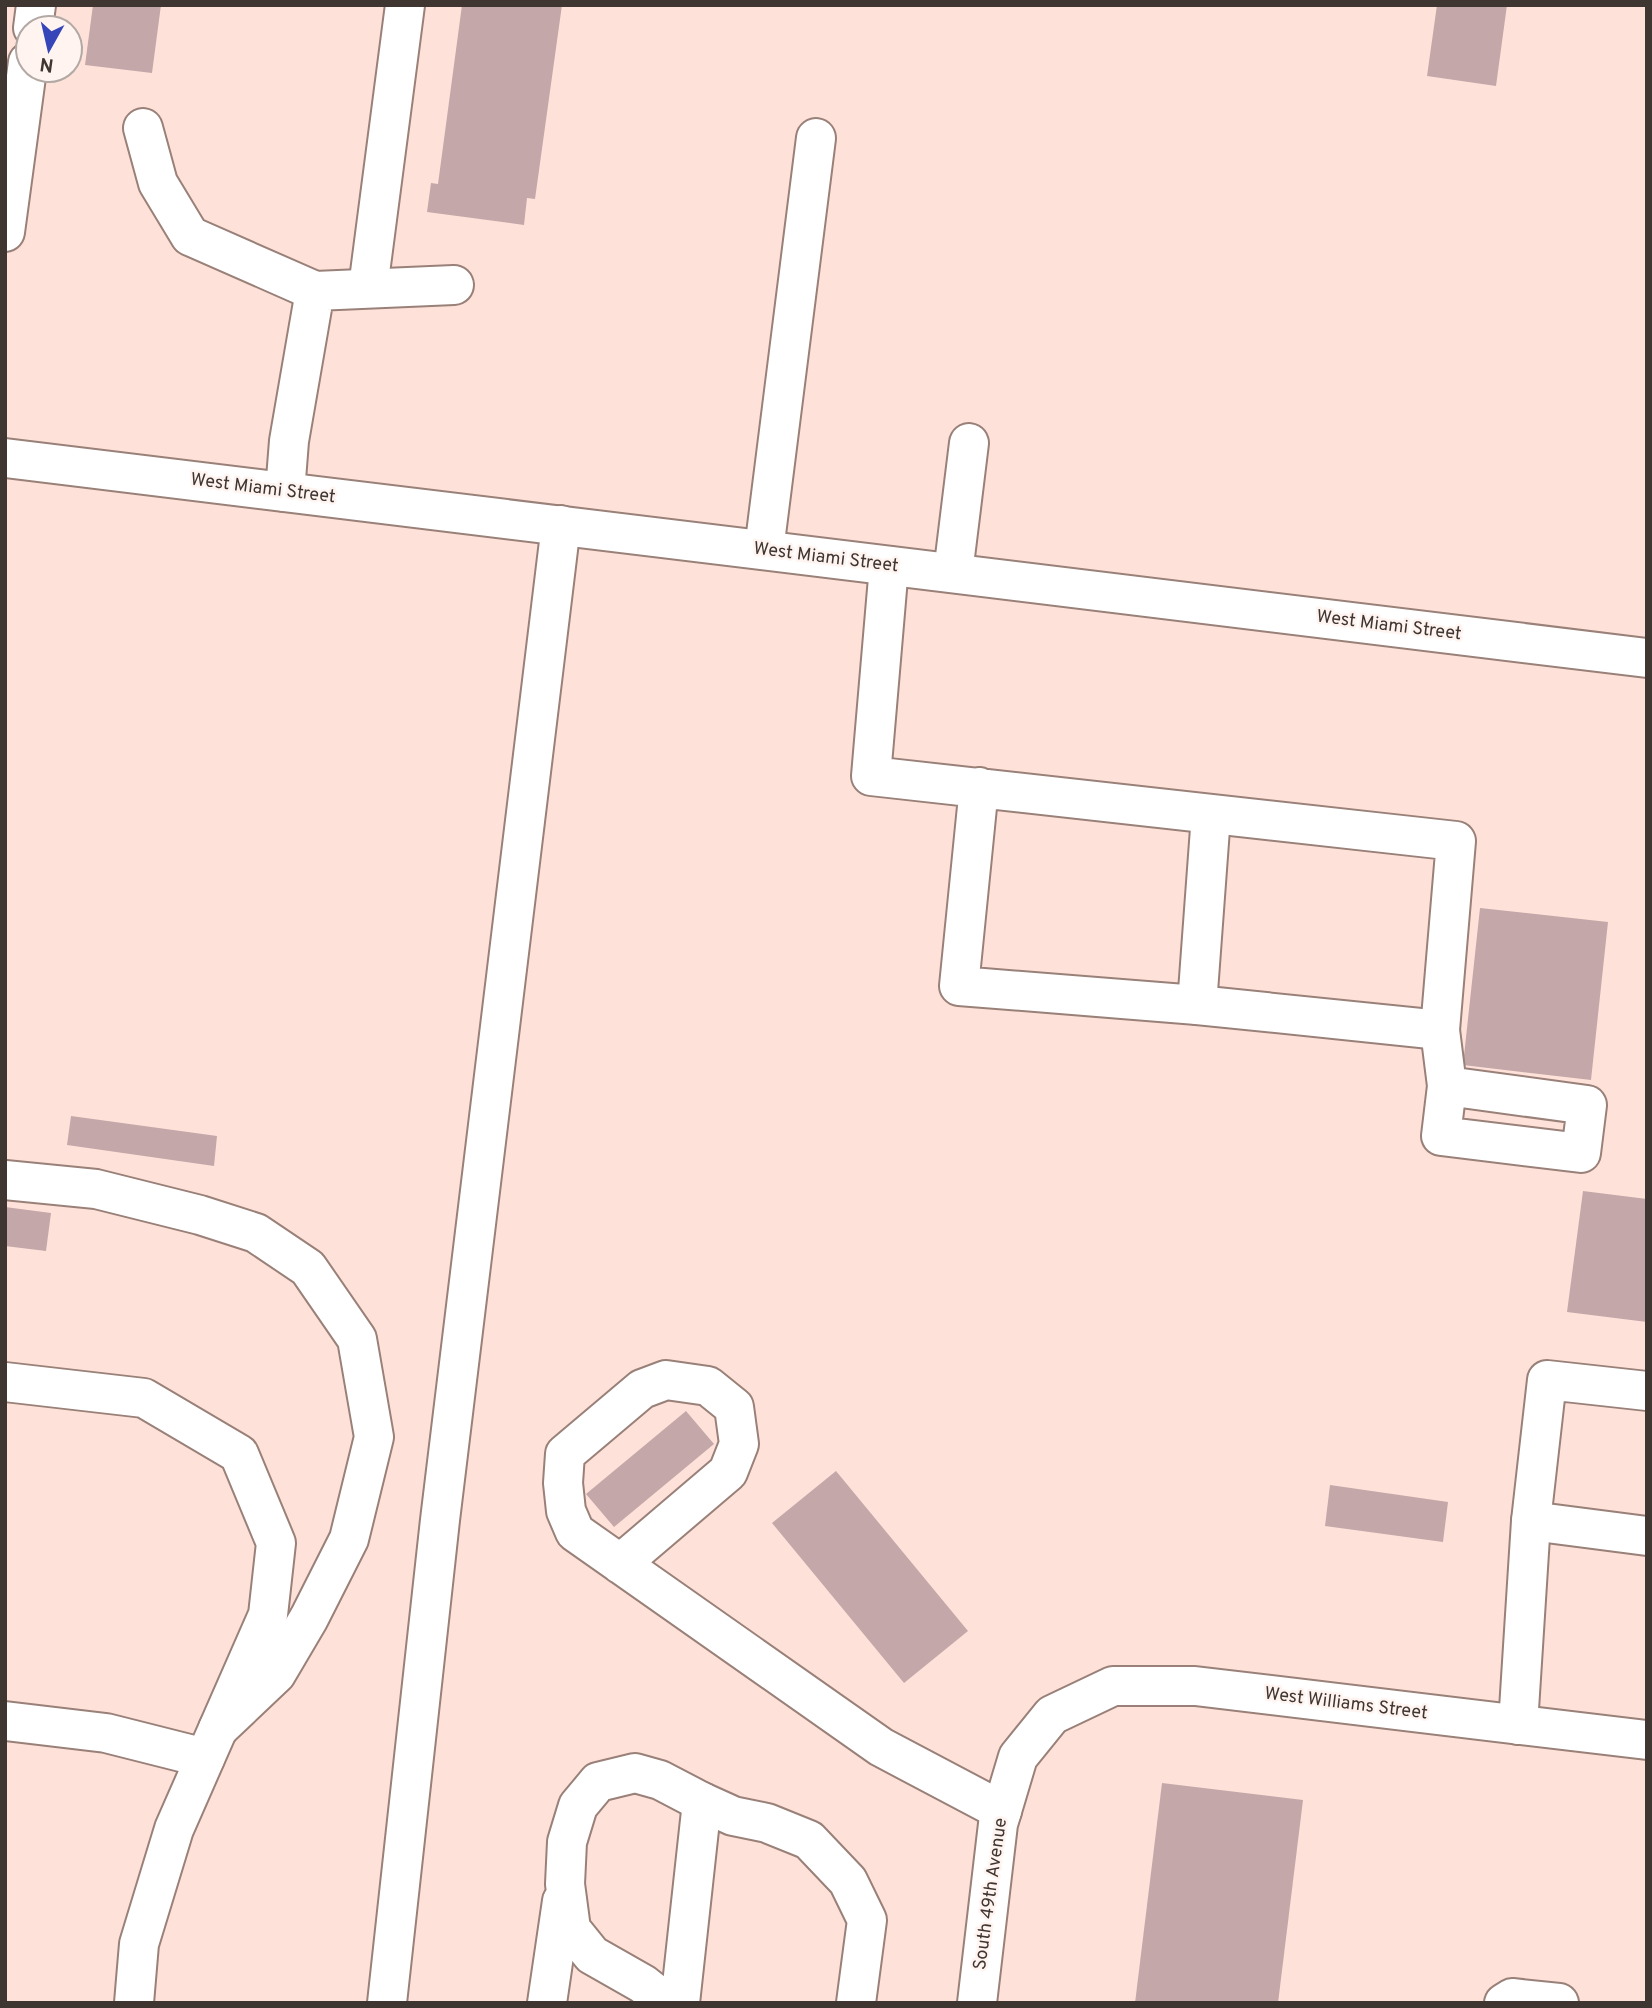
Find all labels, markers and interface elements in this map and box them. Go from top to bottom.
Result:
north arrow [14,14,84,84]
text: N [38,51,55,77]
street label: West Miami Street [189,469,337,509]
street label: West Miami Street [752,538,900,578]
street label: West Miami Street [1315,606,1463,646]
street label: West Williams Street [1263,1683,1429,1725]
street label: South 49th Avenue [969,1816,1013,1972]

